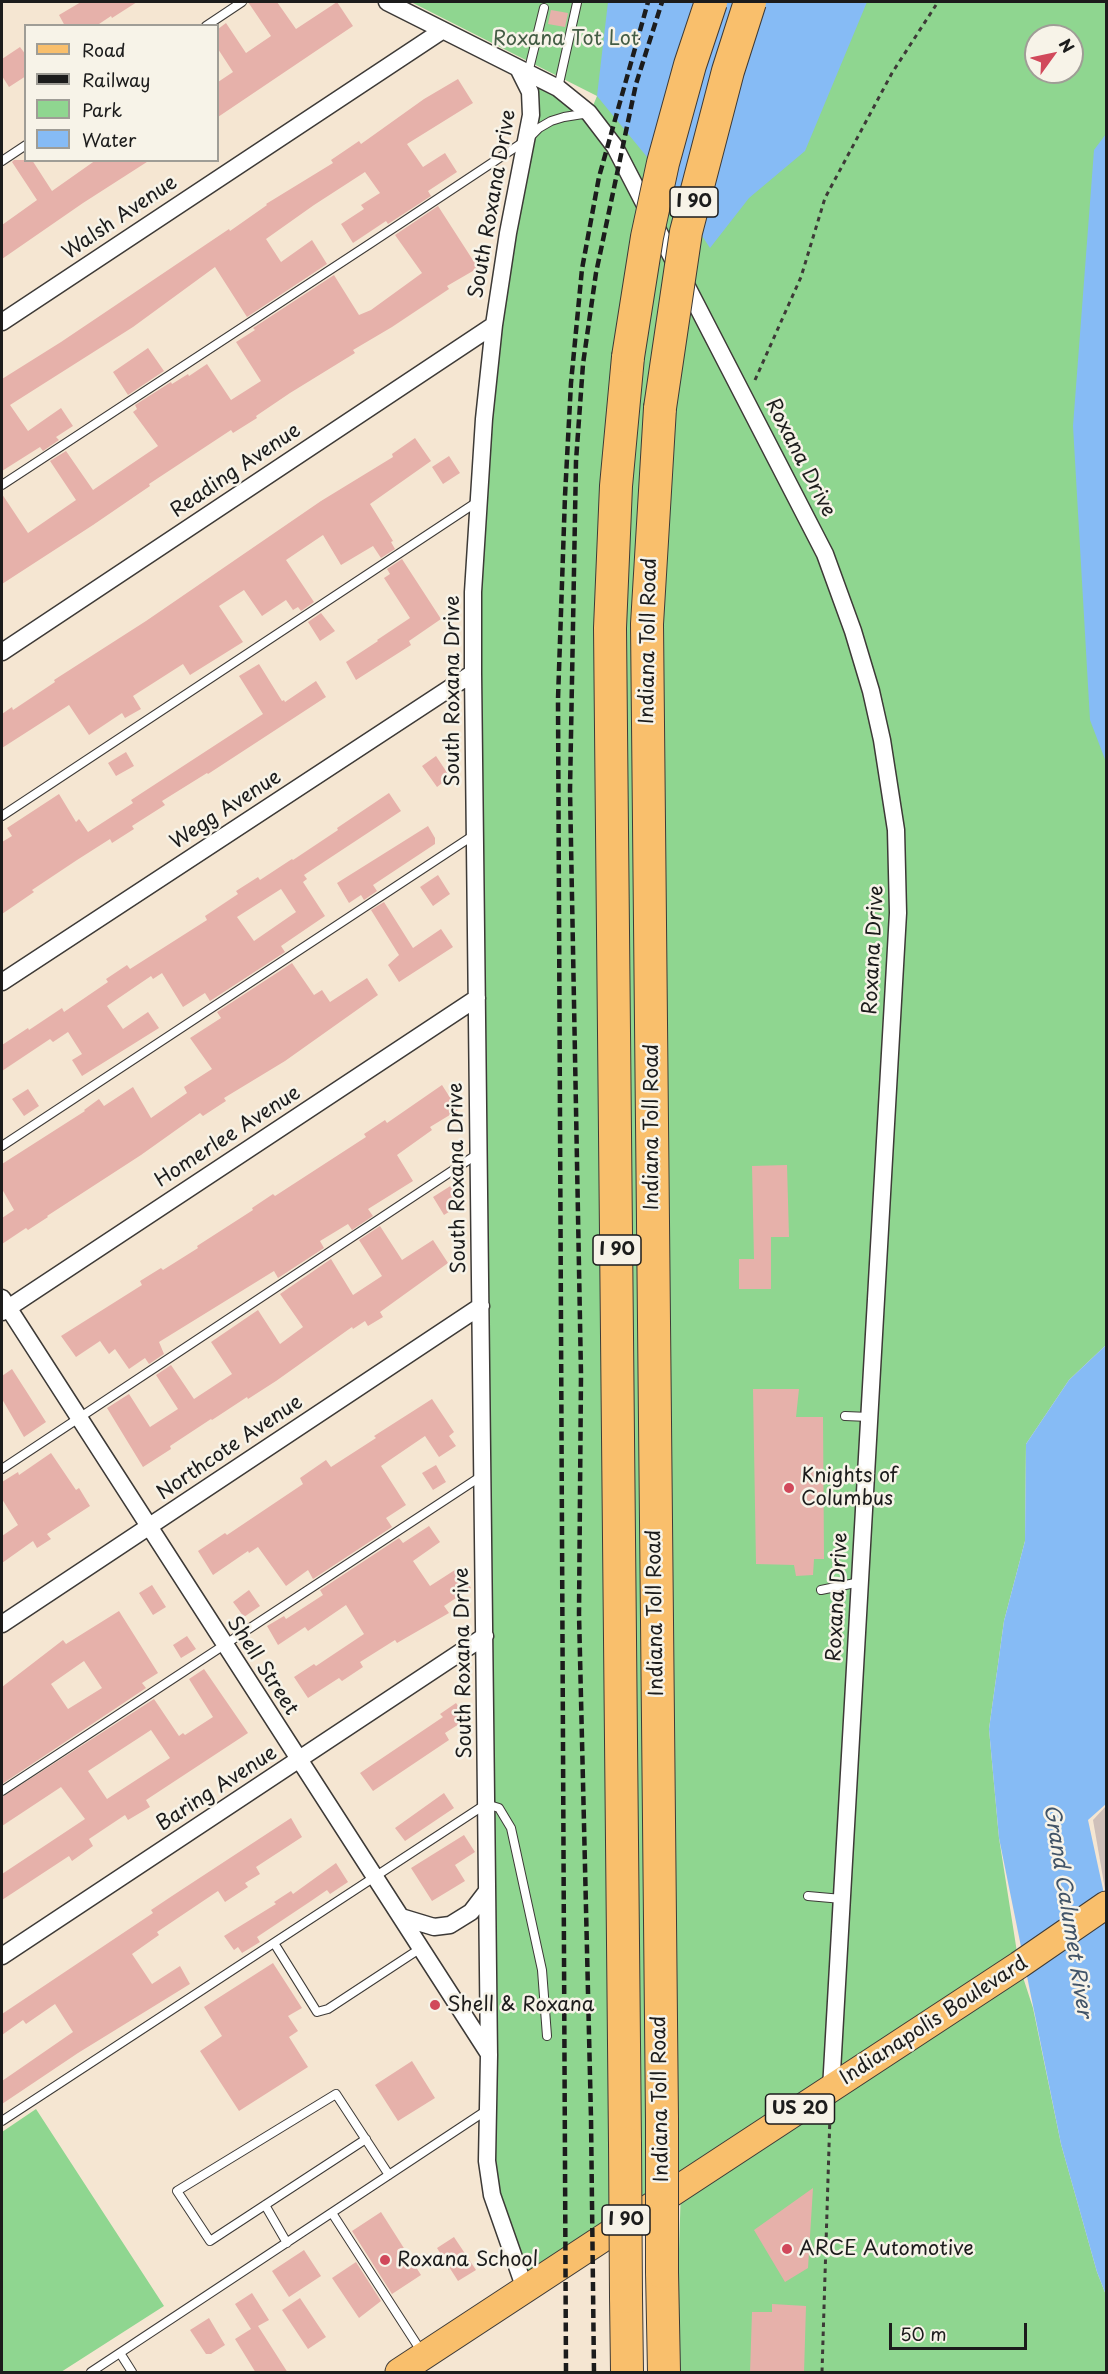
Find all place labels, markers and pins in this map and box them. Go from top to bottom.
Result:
place label: Knights of Columbus [801,1464,898,1511]
marker: Knights of Columbus [782,1481,796,1495]
place label: Shell & Roxana [447,1993,594,2017]
marker: Shell & Roxana [428,1998,442,2012]
place label: ARCE Automotive [799,2237,974,2261]
marker: ARCE Automotive [780,2242,794,2256]
place label: Roxana School [397,2248,538,2272]
marker: Roxana School [378,2253,392,2267]

